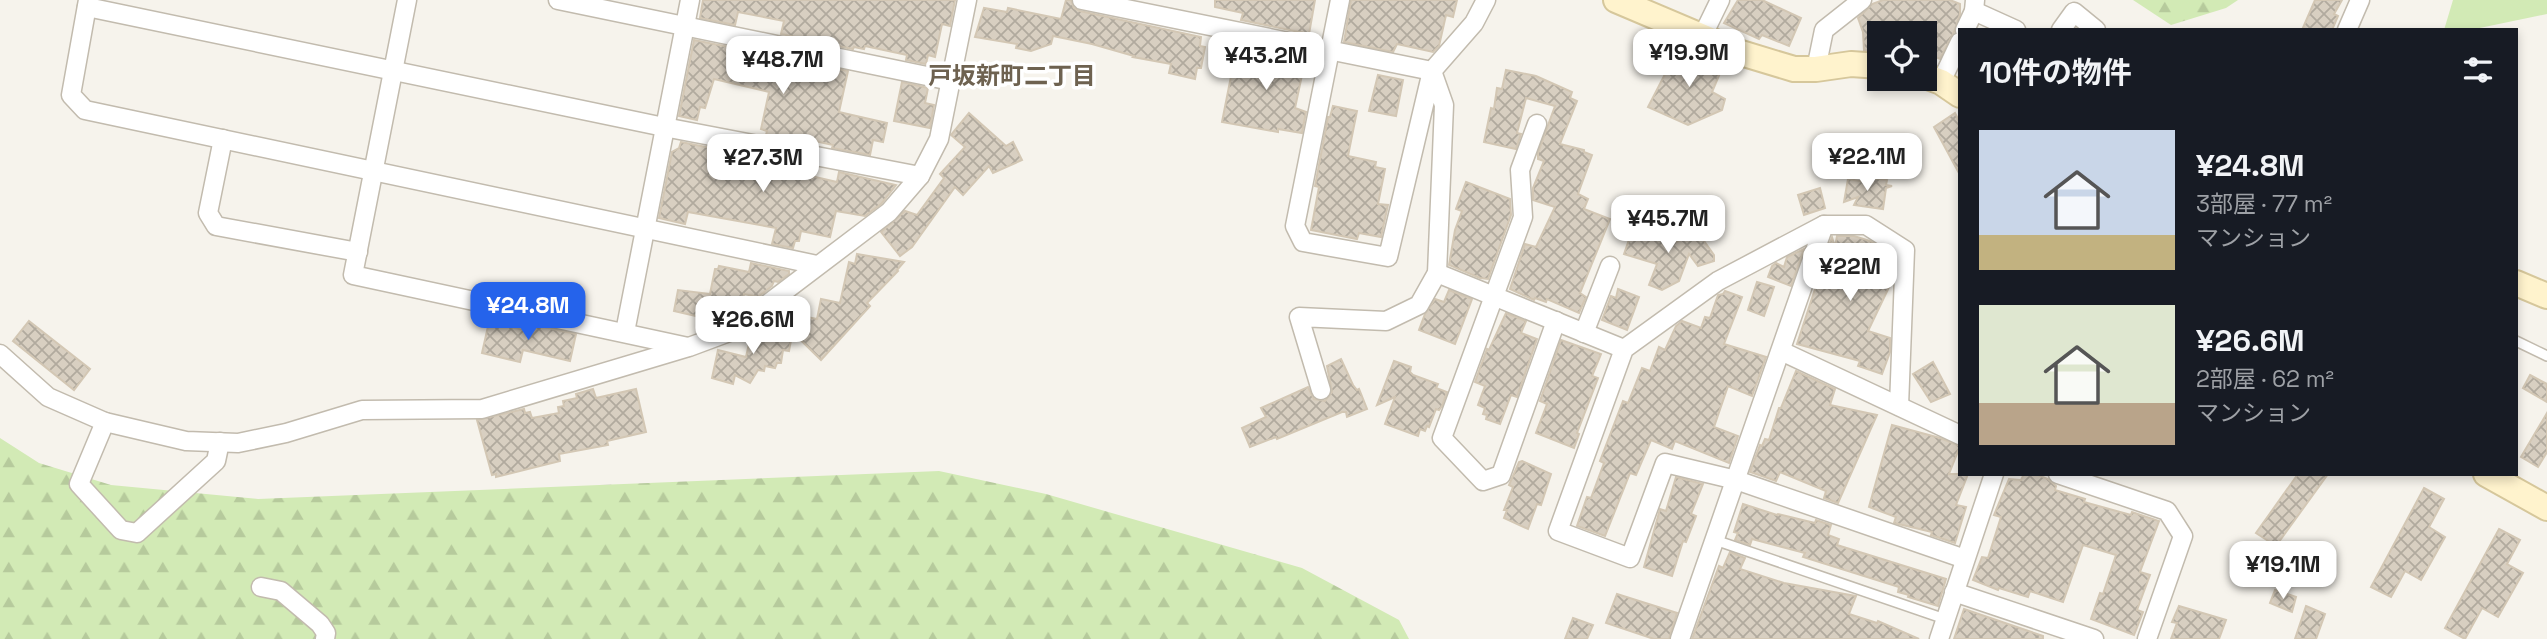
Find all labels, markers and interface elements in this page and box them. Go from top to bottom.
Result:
map controls [1867,21,1937,91]
button: locate [1867,21,1937,91]
pin: ¥19.9M [1632,29,1746,89]
pin: ¥43.2M [1209,32,1323,92]
pin: ¥48.7M [726,36,840,96]
text: ¥19.9M [1649,37,1729,67]
text: ¥43.2M [1224,40,1308,70]
text: ¥48.7M [742,44,824,74]
icon: filters [2459,51,2497,89]
text: 10件の物件 [1979,53,2132,92]
district label: 戸坂新町二丁目 [928,60,1096,91]
pin: ¥27.3M [706,134,820,194]
pin: ¥22.1M [1810,134,1924,193]
text: ¥22.1M [1828,141,1906,171]
text: ¥27.3M [723,142,803,172]
text: ¥24.8M [2196,146,2304,185]
icon: home [2035,158,2119,242]
text: 3部屋 · 77 m² [2196,189,2332,219]
pin: ¥45.7M [1611,196,1725,255]
text: ¥45.7M [1627,203,1709,233]
text: マンション [2196,223,2311,253]
pin: ¥22M [1809,244,1891,303]
text: ¥22M [1819,251,1881,281]
pin: ¥24.8M [471,282,585,342]
text: ¥24.8M [486,290,570,320]
pin: ¥26.6M [696,296,810,356]
text: ¥26.6M [711,304,795,334]
text: ¥26.6M [2196,321,2305,360]
icon: home [2035,333,2119,417]
text: 2部屋 · 62 m² [2196,364,2334,394]
text: マンション [2196,398,2311,428]
pin: ¥19.1M [2226,542,2340,601]
text: ¥19.1M [2246,549,2320,579]

